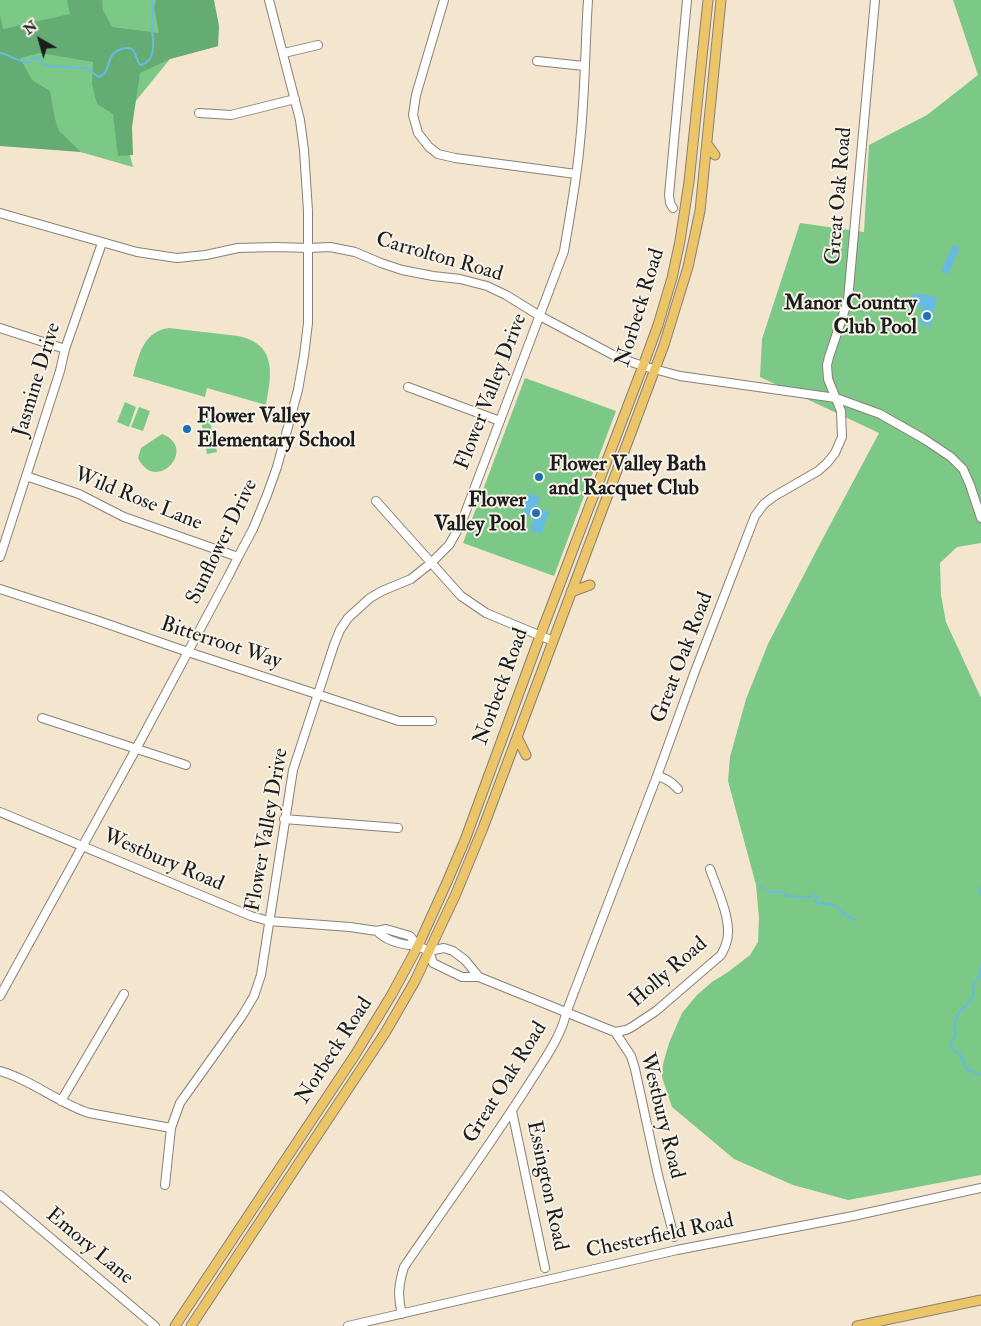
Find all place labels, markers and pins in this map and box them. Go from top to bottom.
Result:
place label: Manor Country Club Pool [784,291,917,341]
marker: Manor Country Club Pool [921,310,933,322]
place label: Flower Valley Elementary School [197,404,355,454]
marker: Flower Valley Elementary School [181,423,193,435]
place label: Flower Valley Bath and Racquet Club [549,452,706,502]
marker: Flower Valley Bath and Racquet Club [533,471,545,483]
place label: Flower Valley Pool [434,488,526,538]
marker: Flower Valley Pool [530,507,542,519]

